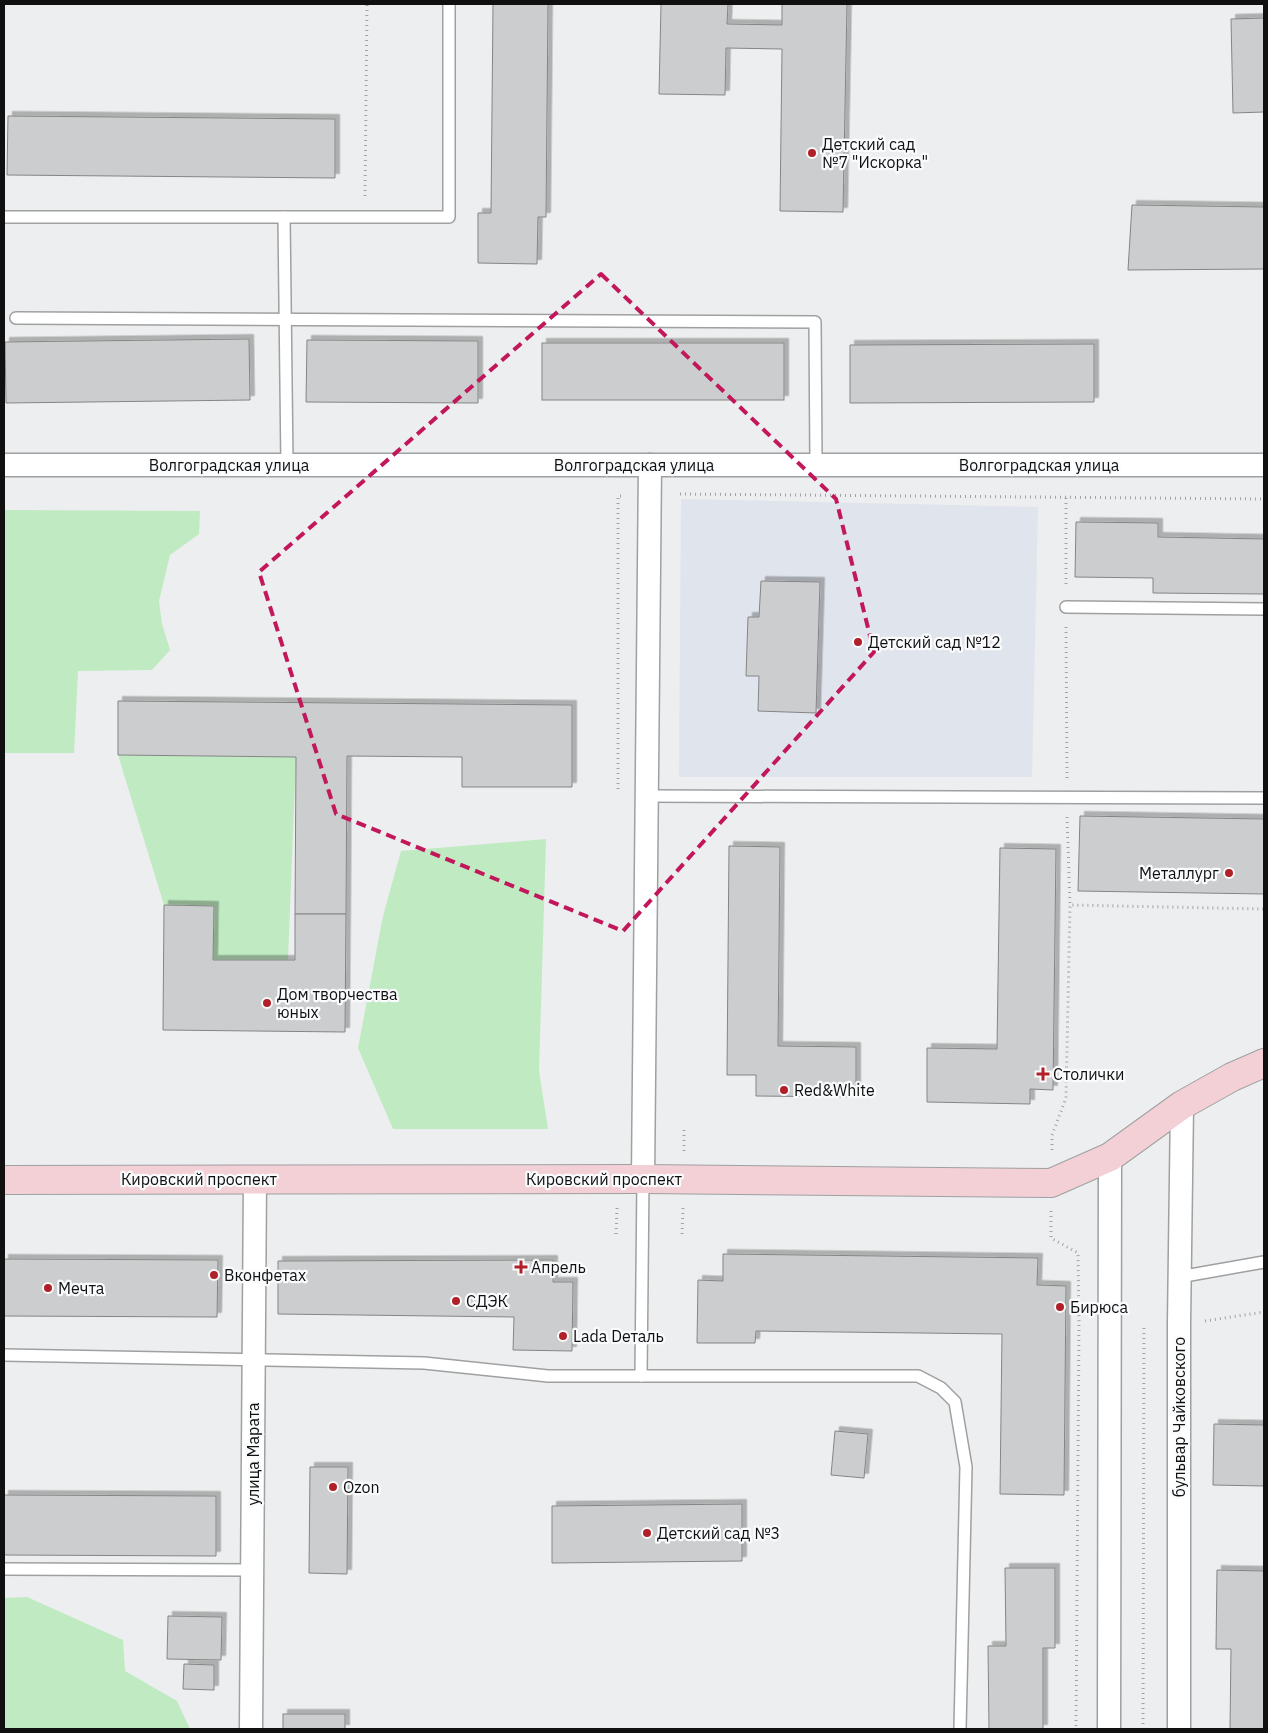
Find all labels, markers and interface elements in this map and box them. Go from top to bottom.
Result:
place label: Детский cад №7 "Искорка" [822,134,928,172]
marker: Детский cад №7 "Искорка" [806,147,818,159]
street label: Волгоградская улица [149,455,310,475]
street label: Волгоградская улица [554,455,715,475]
street label: Волгоградская улица [959,455,1120,475]
place label: Детский cад №12 [868,632,1001,652]
marker: Детский cад №12 [852,636,864,648]
place label: Металлург [1139,863,1219,883]
marker: Металлург [1223,867,1235,879]
place label: Дом творчества юных [277,984,398,1022]
marker: Дом творчества юных [261,997,273,1009]
place label: Столички [1053,1064,1124,1084]
marker: Столички [1037,1068,1049,1080]
place label: Red&White [794,1080,875,1100]
marker: Red&White [778,1084,790,1096]
street label: Кировский проспект [121,1169,278,1189]
street label: Кировский проспект [526,1169,683,1189]
place label: Апрель [531,1257,586,1277]
marker: Апрель [515,1261,527,1273]
place label: Вконфетах [224,1265,306,1285]
marker: Вконфетах [208,1269,220,1281]
place label: Мечта [58,1278,105,1298]
marker: Мечта [42,1282,54,1294]
place label: СДЭК [466,1291,508,1311]
marker: СДЭК [450,1295,462,1307]
place label: Бирюса [1070,1297,1128,1317]
marker: Бирюса [1054,1301,1066,1313]
place label: Lada Dеталь [573,1326,664,1346]
marker: Lada Dеталь [557,1330,569,1342]
street label: бульвар Чайковского [1169,1337,1189,1497]
street label: улица Марата [243,1402,263,1506]
place label: Ozon [343,1477,380,1497]
marker: Ozon [327,1481,339,1493]
place label: Детский cад №3 [657,1523,780,1543]
marker: Детский cад №3 [641,1527,653,1539]

